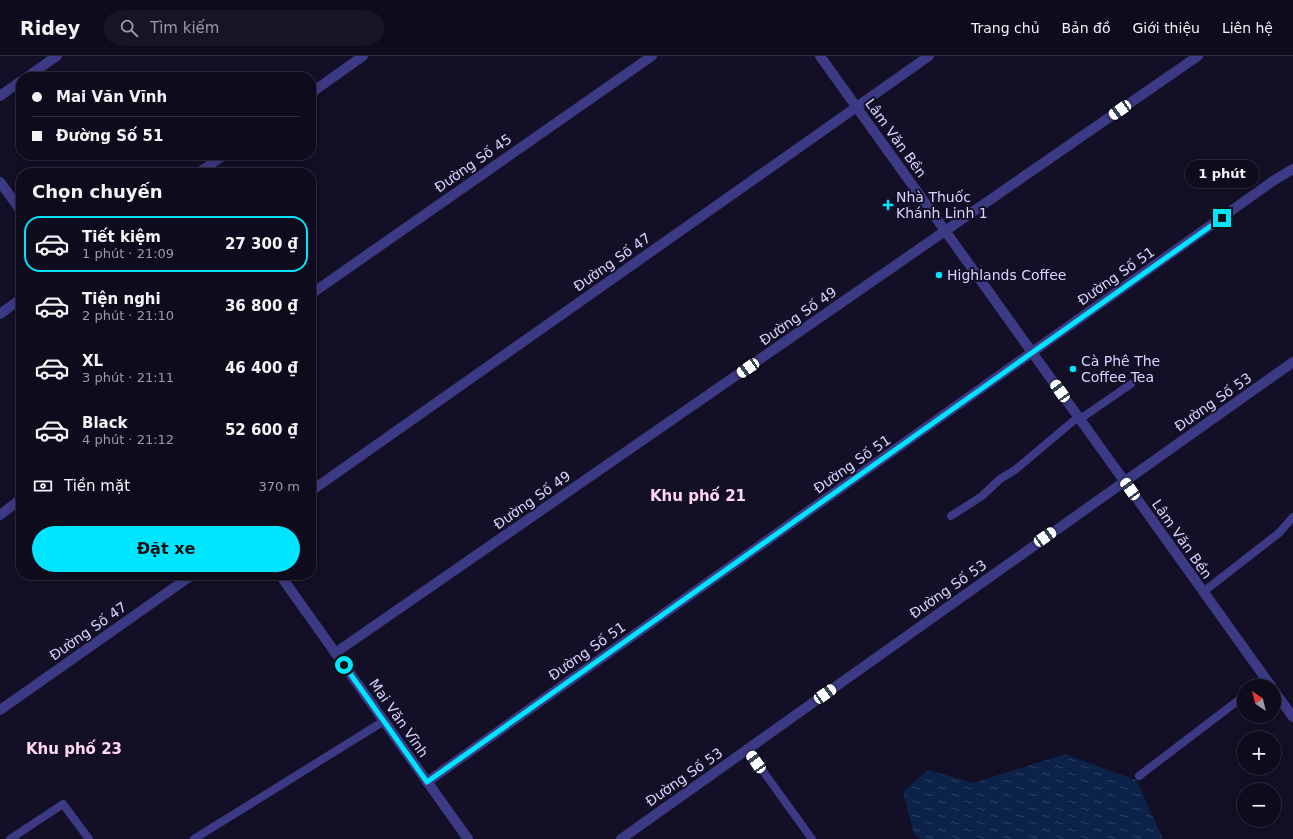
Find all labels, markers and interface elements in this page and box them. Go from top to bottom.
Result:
search box [104,10,384,46]
text: Ridey [20,17,80,39]
icon: search [118,17,140,39]
text: Tìm kiếm [150,19,219,37]
text: Trang chủ [971,20,1040,36]
text: Bản đồ [1062,20,1110,36]
text: Giới thiệu [1132,20,1200,36]
text: Liên hệ [1222,20,1273,36]
text: Mai Văn Vĩnh [56,88,167,106]
street label: Lâm Văn Bền [862,96,930,180]
car [1107,98,1133,122]
text: Đường Số 51 [56,127,163,145]
street label: Đường Số 45 [431,131,515,195]
callout: 1 phút [1185,160,1259,188]
text: 1 phút [1198,166,1246,181]
text: Chọn chuyến [32,181,163,202]
place label: Nhà Thuốc Khánh Linh 1 [896,189,988,221]
marker: Nhà Thuốc Khánh Linh 1 [883,200,893,210]
route end [1213,209,1231,227]
icon: car [34,226,70,262]
text: Tiết kiệm [82,228,161,246]
street label: Đường Số 47 [570,230,654,294]
text: 27 300 ₫ [225,235,298,253]
street label: Đường Số 51 [1074,244,1158,308]
text: 1 phút · 21:09 [82,246,174,261]
place label: Highlands Coffee [947,267,1066,283]
marker: Highlands Coffee [934,270,944,280]
street label: Đường Số 49 [756,284,840,348]
icon: car [34,288,70,324]
text: Tiện nghi [82,290,161,308]
text: 36 800 ₫ [225,297,298,315]
text: 2 phút · 21:10 [82,308,174,323]
icon: car [34,350,70,386]
text: XL [82,352,103,370]
place label: Cà Phê The Coffee Tea [1081,353,1160,385]
car [735,356,761,380]
text: 46 400 ₫ [225,359,298,377]
marker: Cà Phê The Coffee Tea [1068,364,1078,374]
text: 3 phút · 21:11 [82,370,174,385]
street label: Đường Số 53 [1171,370,1255,434]
car [1048,378,1072,404]
icon: car [34,412,70,448]
text: Black [82,414,128,432]
text: 52 600 ₫ [225,421,298,439]
text: 4 phút · 21:12 [82,432,174,447]
street label: Đường Số 51 [810,432,894,496]
street label: Đường Số 49 [490,468,574,532]
icon: cash [32,475,54,497]
car [1118,476,1142,502]
text: Tiền mặt [64,477,130,495]
text: 370 m [258,479,300,494]
district label: Khu phố 21 [650,486,746,505]
street label: Lâm Văn Bền [1149,496,1215,582]
car [1032,525,1058,549]
button: Đặt xe [32,526,300,572]
street label: Đường Số 53 [906,557,990,621]
street label: Đường Số 47 [46,599,130,663]
street label: Đường Số 51 [545,619,629,683]
route start [335,656,353,674]
street label: Mai Văn Vĩnh [366,676,432,760]
north arrow [1237,679,1281,723]
map controls [1237,679,1281,827]
car [812,682,838,706]
button: + [1237,731,1281,775]
district label: Khu phố 23 [26,739,122,758]
street label: Đường Số 53 [642,745,726,809]
car [744,749,768,775]
button: − [1237,783,1281,827]

